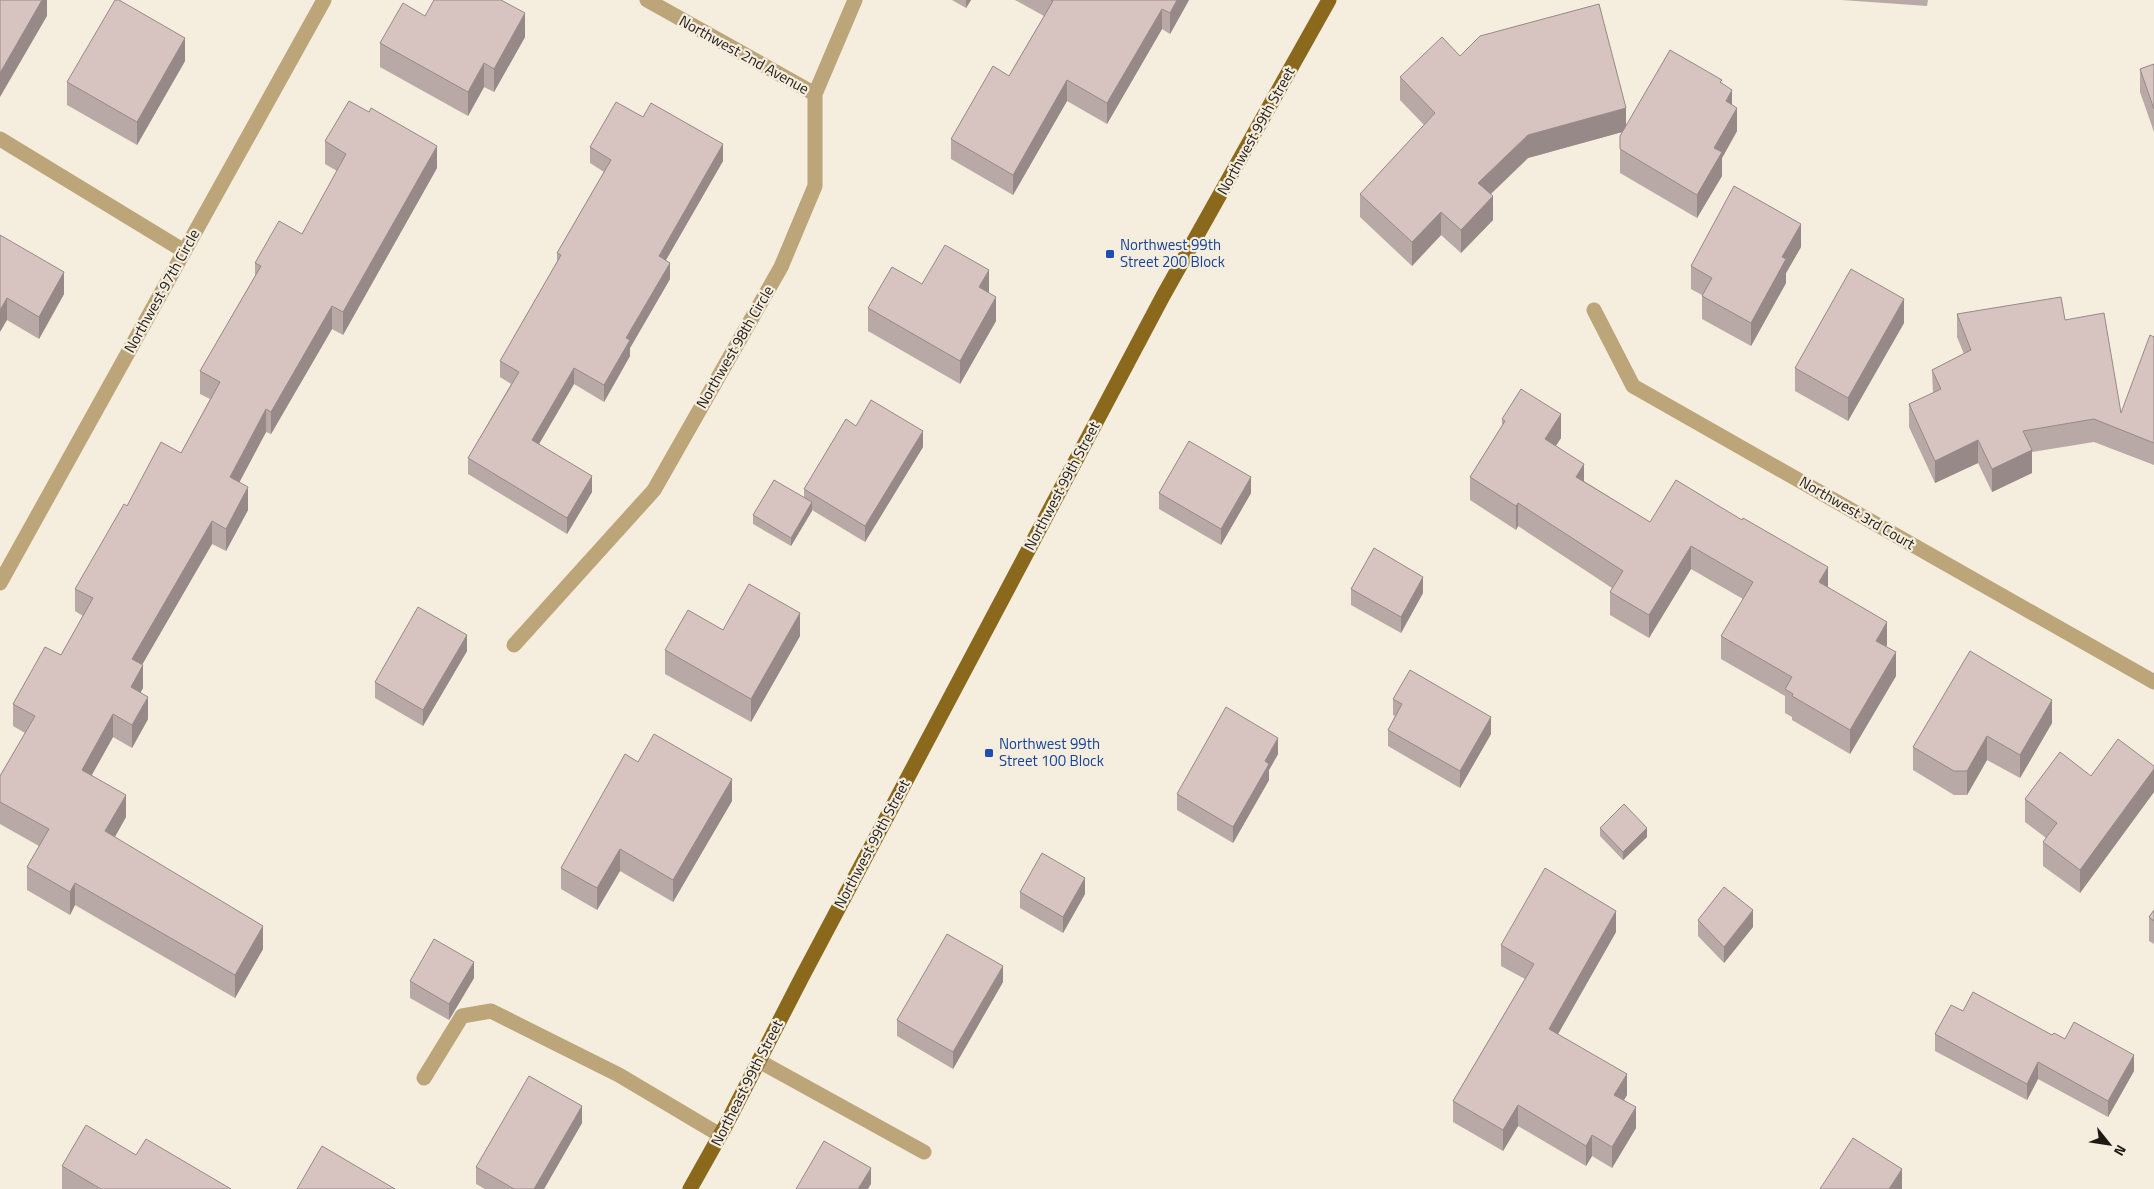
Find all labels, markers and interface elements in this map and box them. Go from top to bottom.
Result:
street label: Northwest 2nd Avenue [675,9,813,100]
street label: Northwest 99th Street [1211,62,1301,199]
street label: Northwest 97th Circle [118,225,205,357]
place label: Northwest 99th Street 200 Block [1120,233,1225,273]
marker: Northwest 99th Street 200 Block [1104,248,1116,260]
street label: Northwest 98th Circle [690,281,779,412]
street label: Northwest 99th Street [1018,417,1106,554]
street label: Northwest 3rd Court [1795,470,1920,555]
place label: Northwest 99th Street 100 Block [999,732,1104,772]
marker: Northwest 99th Street 100 Block [983,747,995,759]
street label: Northwest 99th Street [828,775,916,912]
street label: Northeast 99th Street [705,1015,789,1150]
north arrow [2084,1119,2134,1169]
text: N [2109,1141,2132,1160]

